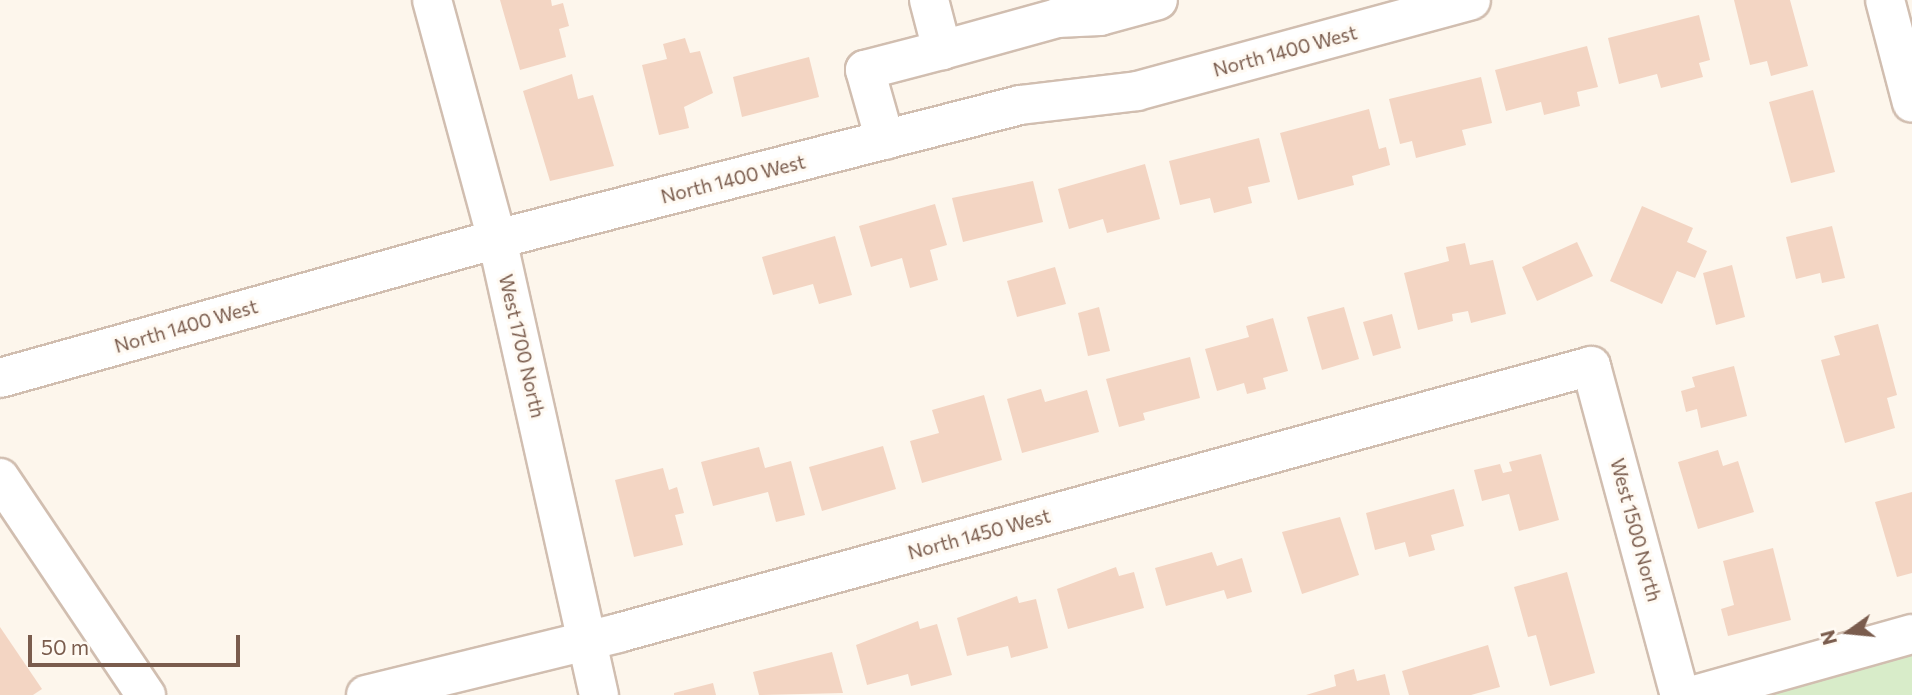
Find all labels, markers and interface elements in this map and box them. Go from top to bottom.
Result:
street label: North 1400 West [1211,21,1359,81]
street label: North 1400 West [658,150,808,208]
street label: West 1700 North [494,272,550,420]
street label: North 1400 West [112,295,260,357]
street label: West 1500 North [1606,456,1666,604]
street label: North 1450 West [905,504,1053,564]
north arrow [1814,597,1884,667]
scale bar [32,622,243,666]
text: N [1815,628,1841,647]
text: 50 m [41,634,89,659]

